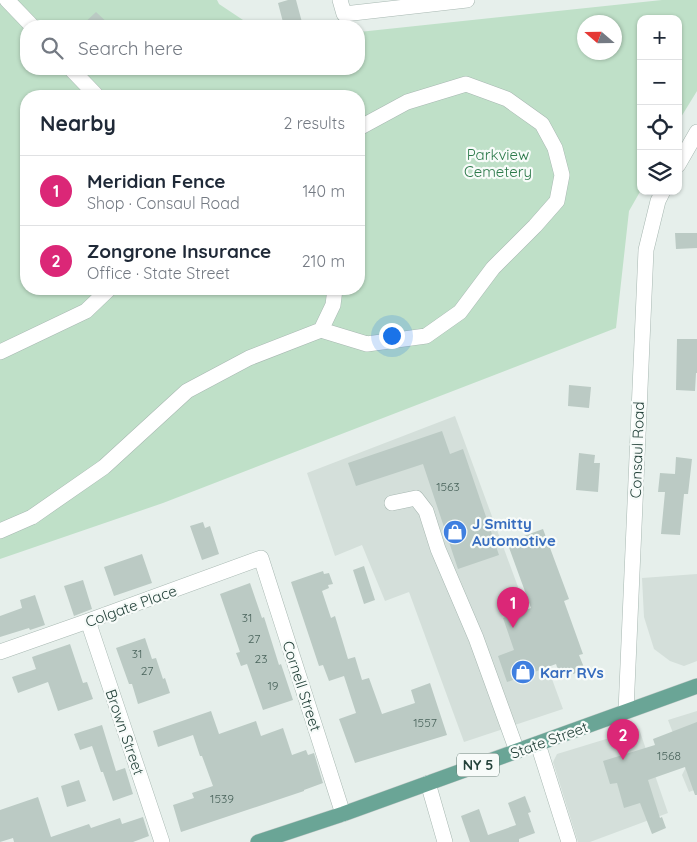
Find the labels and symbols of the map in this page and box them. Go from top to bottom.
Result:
north arrow [577,15,622,60]
park label: Parkview Cemetery [464,145,532,181]
your location [379,323,405,349]
street label: Consaul Road [626,401,648,499]
house number: 1563 [436,479,460,494]
place label: J Smitty Automotive [472,514,556,550]
shop icon: J Smitty Automotive [442,519,468,545]
street label: Colgate Place [83,581,179,631]
pin: 1 [497,587,529,628]
house number: 31 [242,610,252,625]
house number: 27 [248,631,260,646]
street label: Cornell Street [278,638,326,734]
house number: 31 [132,646,142,661]
house number: 23 [255,651,267,666]
shop icon: Karr RVs [510,659,536,685]
house number: 27 [141,663,153,678]
place label: Karr RVs [540,663,604,682]
house number: 19 [267,678,279,693]
street label: Brown Street [101,687,149,777]
house number: 1557 [413,715,437,730]
street label: State Street [508,717,590,763]
pin: 2 [607,719,639,760]
house number: 1568 [657,748,681,763]
road number: NY 5 [457,754,499,776]
house number: 1539 [210,791,234,806]

